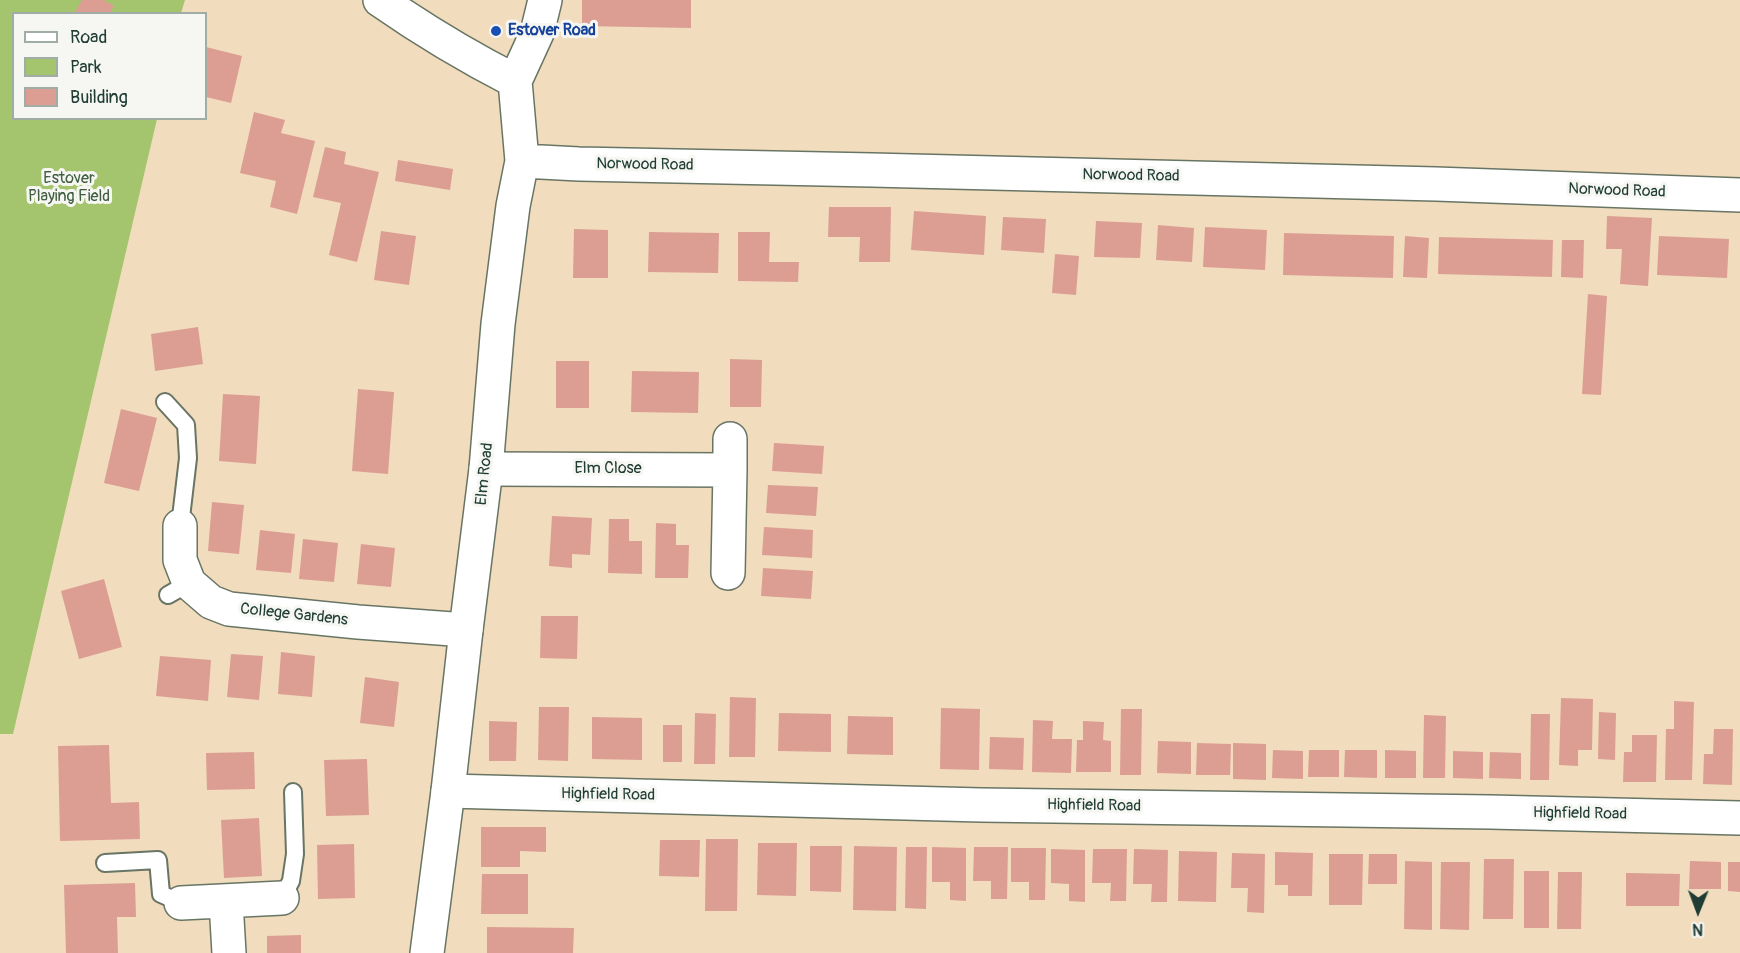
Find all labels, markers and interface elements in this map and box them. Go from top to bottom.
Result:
legend [12,12,207,120]
place label: Estover Road [508,21,596,41]
marker: Estover Road [489,24,503,38]
text: Road [70,26,107,49]
text: Park [70,56,102,79]
text: Building [70,86,128,109]
street label: Norwood Road [596,155,694,175]
street label: Norwood Road [1082,166,1180,186]
park label: Estover Playing Field [28,169,110,207]
street label: Norwood Road [1568,180,1666,202]
street label: Elm Road [472,442,498,506]
street label: Elm Close [574,459,642,479]
street label: College Gardens [239,600,349,630]
street label: Highfield Road [561,785,655,805]
street label: Highfield Road [1047,796,1141,816]
street label: Highfield Road [1533,804,1627,824]
north arrow [1668,881,1728,941]
text: N [1692,919,1703,939]

